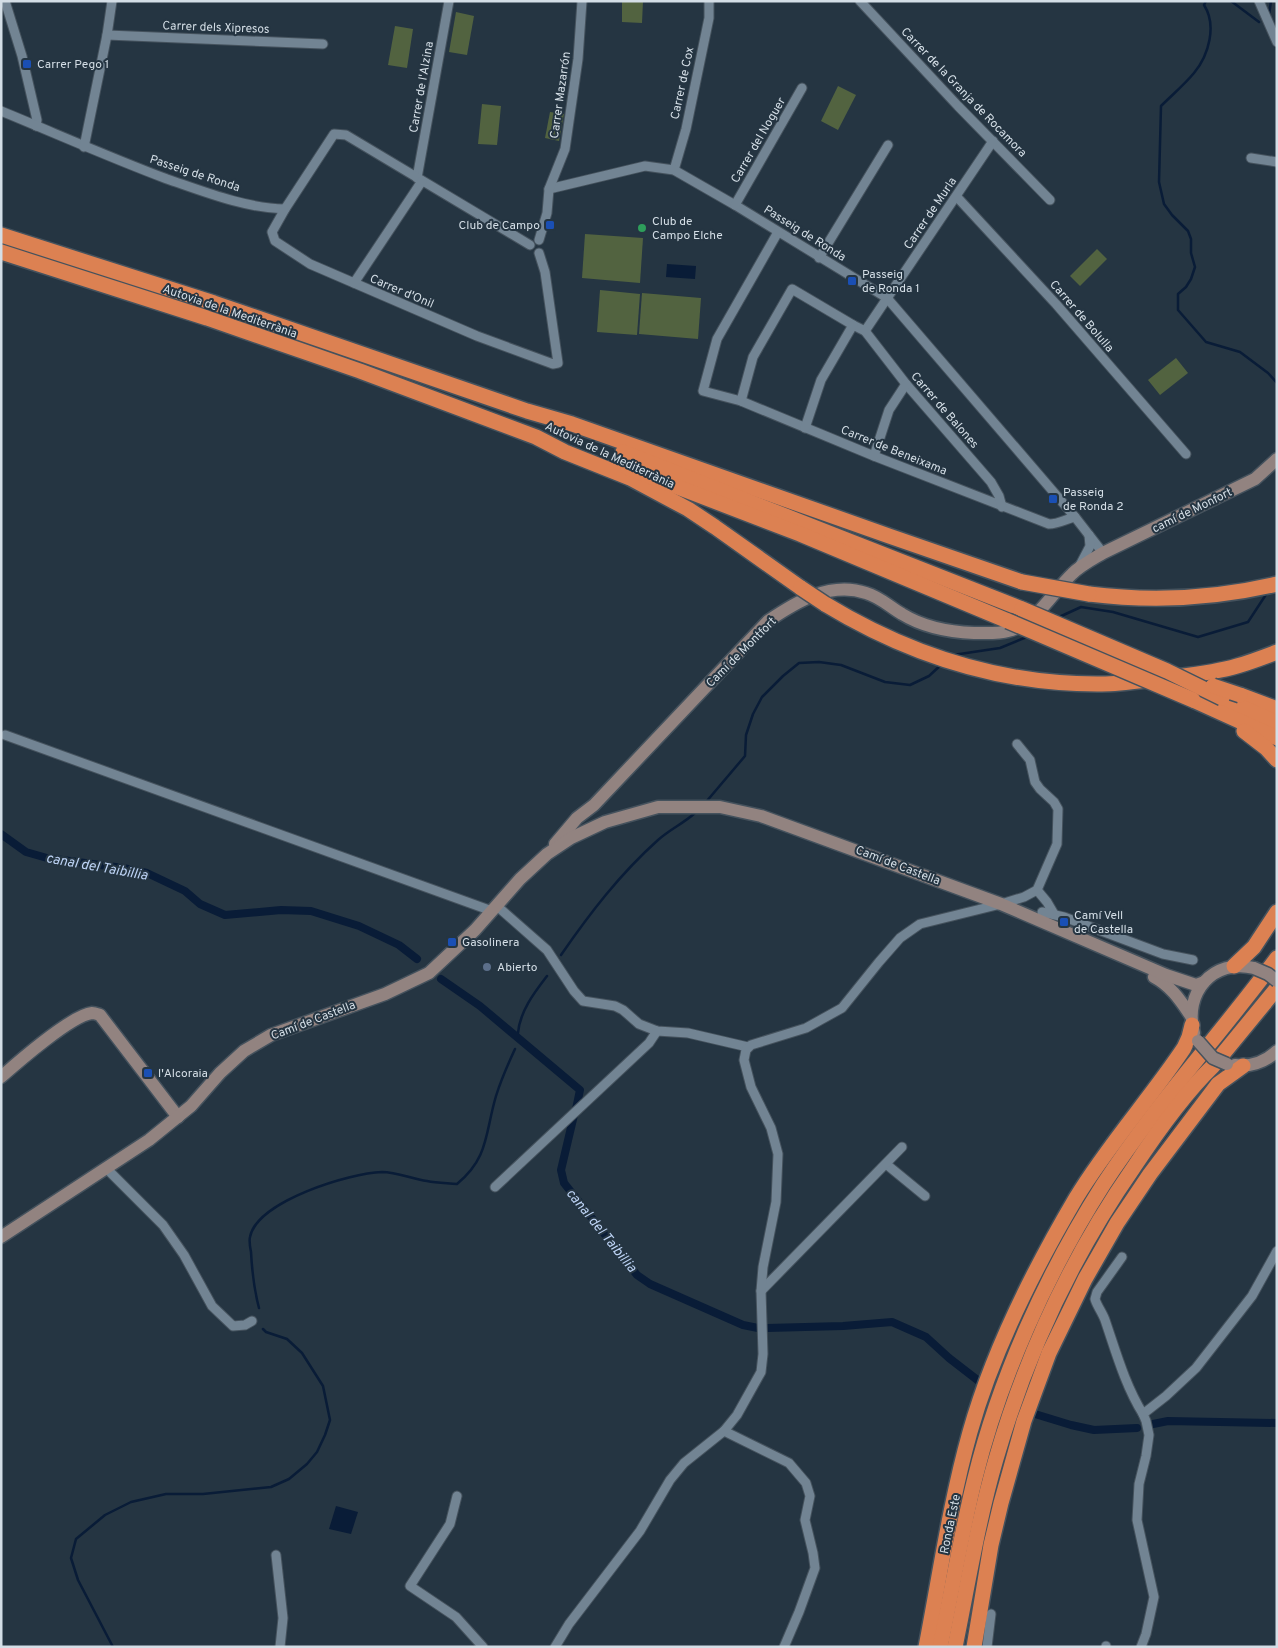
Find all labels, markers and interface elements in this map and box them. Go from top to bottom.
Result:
street label: Carrer dels Xipresos [162,18,270,38]
street label: Carrer de la Granja de Rocamora [897,24,1030,161]
street label: Carrer de l'Alzina [406,40,438,134]
street label: Carrer de Cox [667,45,698,121]
street label: Carrer Mazarrón [547,51,575,140]
place label: Carrer Pego 1 [37,57,109,73]
marker: Carrer Pego 1 [21,58,33,70]
street label: Carrer del Noguer [728,94,790,186]
street label: Passeig de Ronda [147,152,242,196]
street label: Carrer de Murla [901,174,961,253]
street label: Passeig de Ronda [760,202,849,266]
place label: Club de Campo Elche [652,214,723,244]
place label: Club de Campo [459,218,540,234]
marker: Club de Campo [544,219,556,231]
marker: Club de Campo Elche [636,222,648,234]
place label: Passeig de Ronda 1 [862,267,920,297]
street label: Carrer d'Onil [367,271,436,313]
marker: Passeig de Ronda 1 [846,275,858,287]
street label: Carrer de Bolulla [1046,277,1117,356]
street label: Autovia de la Mediterrània [160,281,299,343]
street label: Carrer de Balones [907,369,982,452]
street label: Autovia de la Mediterrània [542,419,677,493]
street label: Carrer de Beneixama [838,422,949,480]
place label: Passeig de Ronda 2 [1063,485,1124,515]
street label: camí de Monfort [1150,485,1235,537]
marker: Passeig de Ronda 2 [1047,493,1059,505]
street label: Camí de Montfort [703,614,780,691]
street label: Camí de Castella [853,842,942,889]
water label: canal del Taibillia [45,850,150,885]
place label: Camí Vell de Castella [1074,908,1133,938]
marker: Camí Vell de Castella [1058,916,1070,928]
place label: Gasolinera [462,935,519,951]
marker: Gasolinera [446,936,458,948]
place label: Abierto [497,960,538,976]
marker: Abierto [481,961,493,973]
street label: Camí de Castella [269,997,358,1044]
place label: l'Alcoraia [158,1066,208,1082]
marker: l'Alcoraia [142,1067,154,1079]
water label: canal del Taibillia [562,1186,640,1277]
street label: Ronda Este [937,1493,965,1555]

